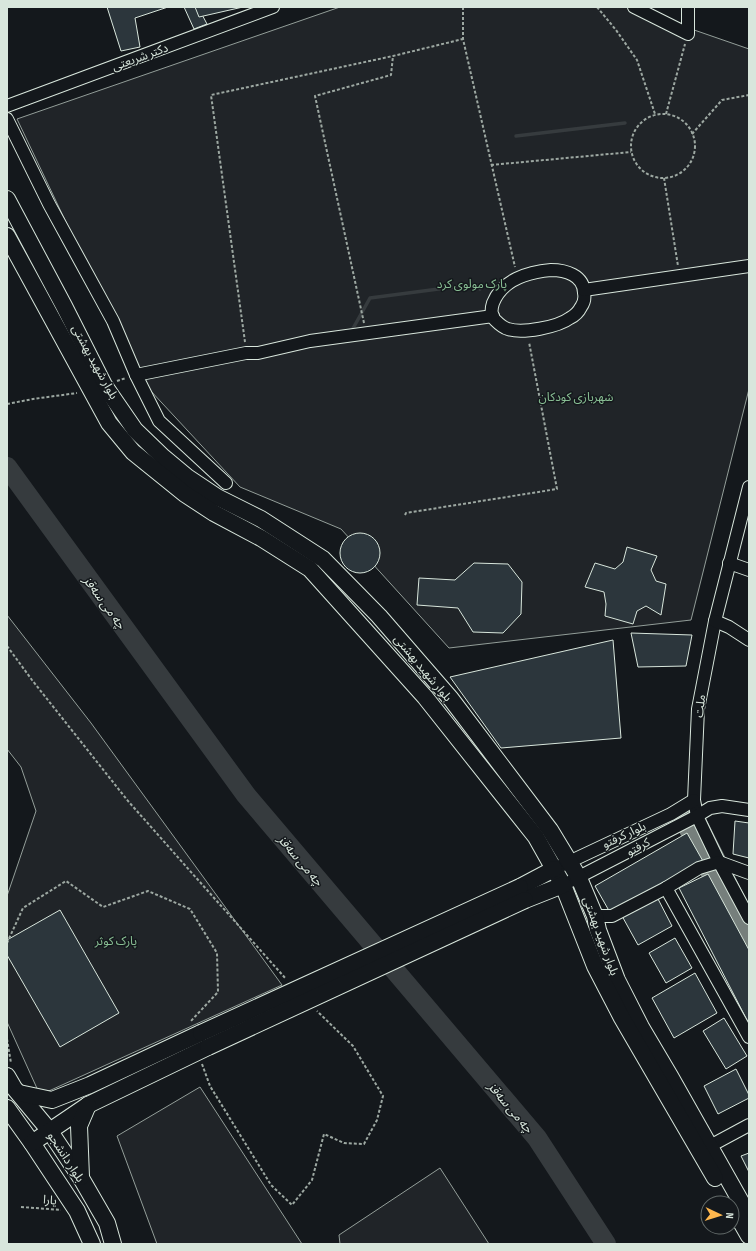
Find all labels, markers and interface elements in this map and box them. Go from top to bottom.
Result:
street label: دکتر شریعتی [110,40,171,75]
park label: پارک مولوی کرد [437,277,507,292]
street label: بلوار شهید بهشتی [68,322,121,402]
park label: شهربازی کودکان [538,390,614,405]
water label: چە می سەقز [79,572,129,633]
street label: بلوار شهید بهشتی [390,632,455,705]
street label: ملت [692,694,709,718]
street label: بلوار کرفتو [600,819,648,851]
water label: چە می سەقز [274,831,326,890]
street label: کرفتو [624,835,652,859]
street label: بلوار شهید بهشتی [579,895,622,978]
park label: پارک کوثر [94,934,137,949]
water label: چە می سەقز [484,1078,536,1137]
street label: بلوار دانشجو [44,1129,87,1185]
street label: یارا [42,1192,58,1209]
north arrow [700,1195,740,1235]
text: N [723,1212,736,1219]

